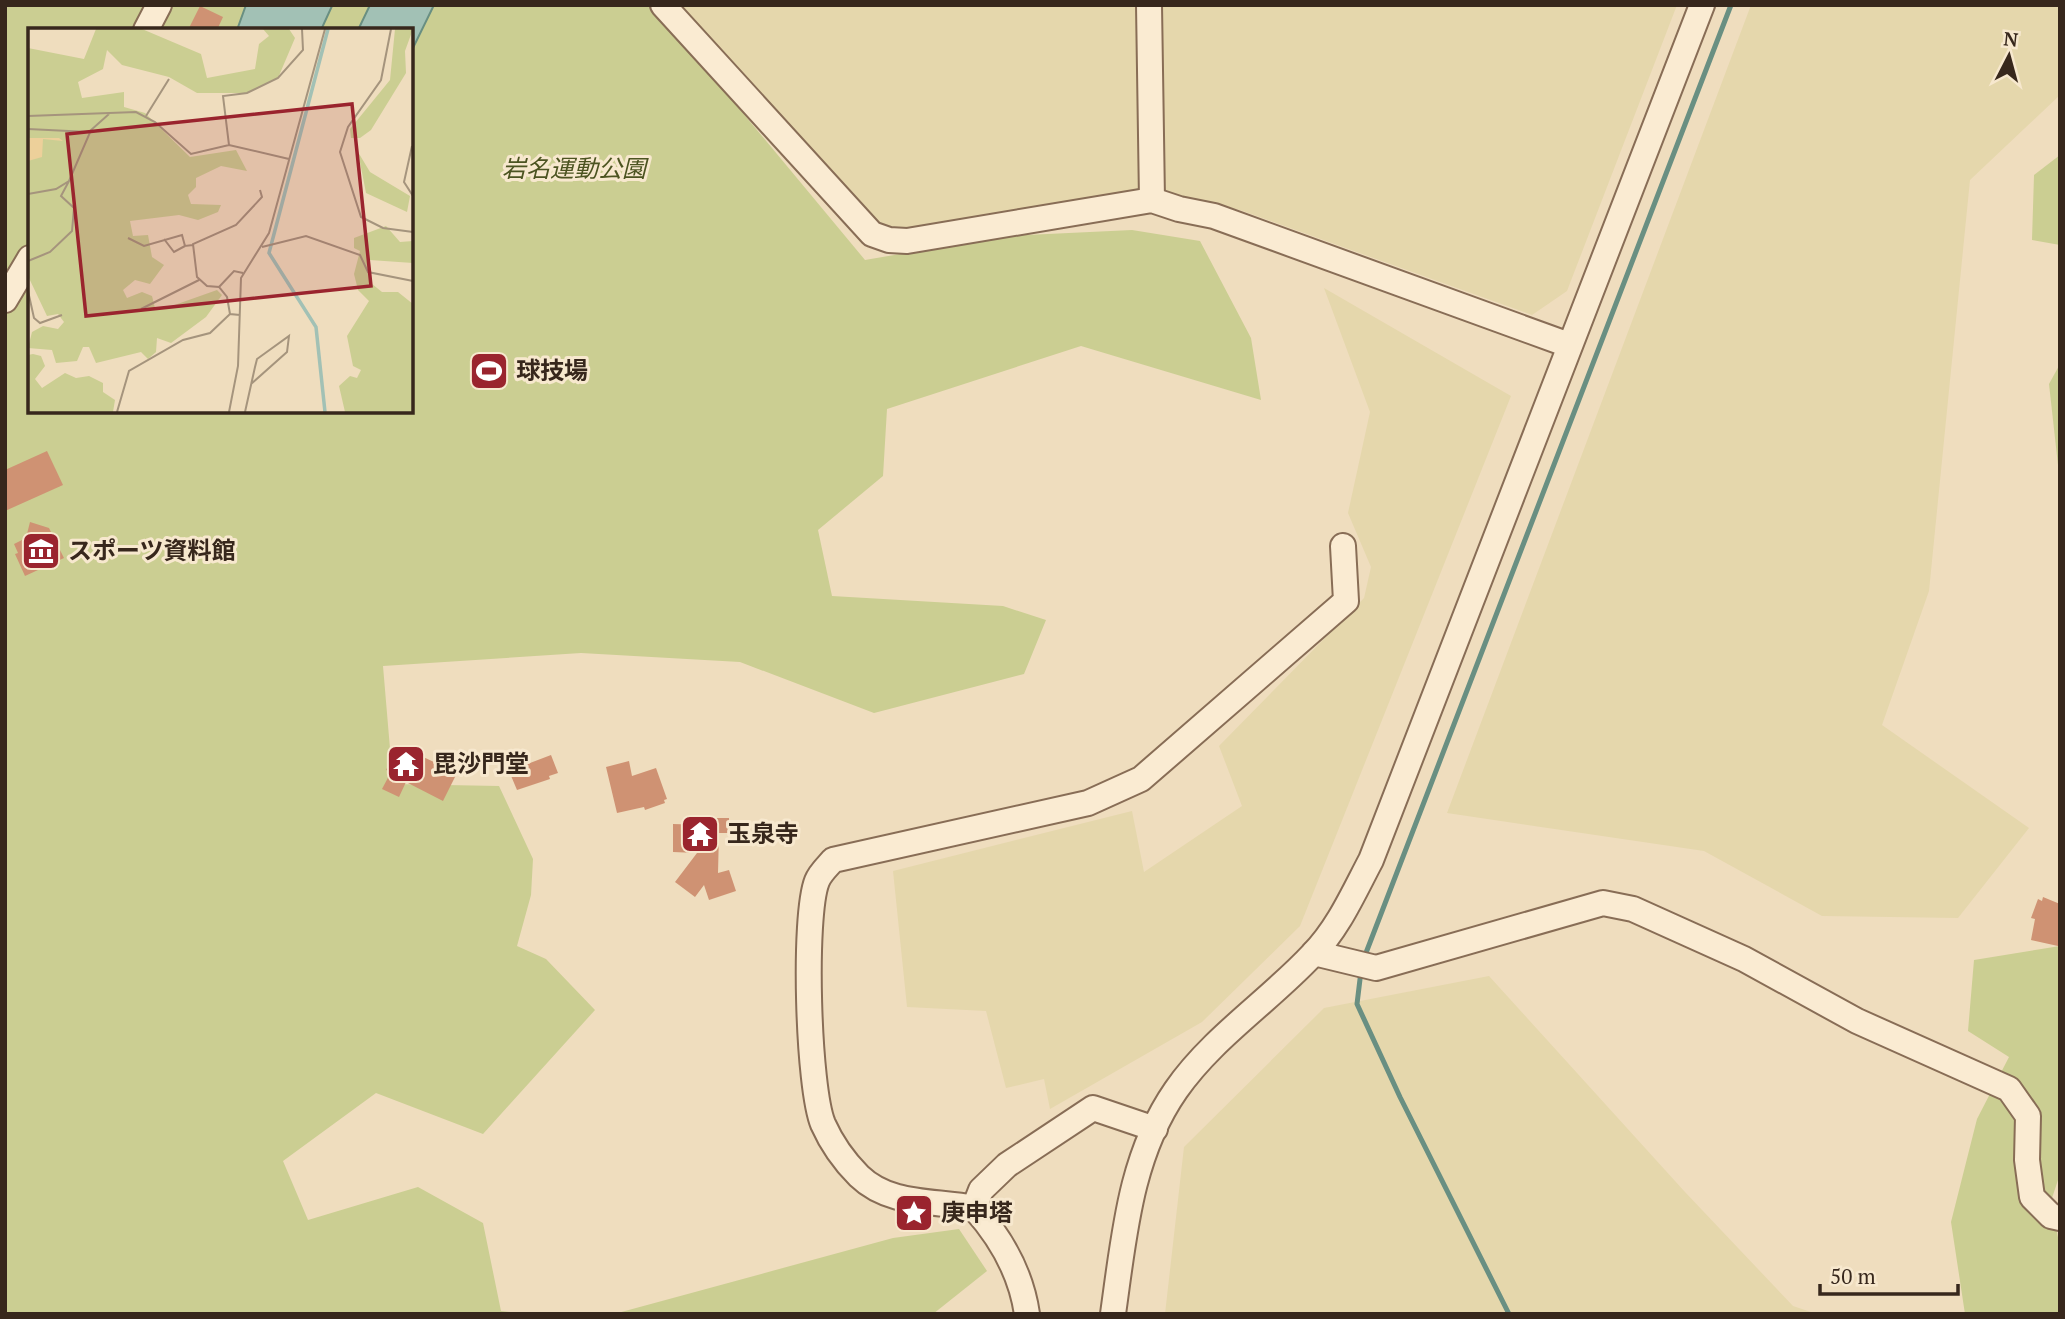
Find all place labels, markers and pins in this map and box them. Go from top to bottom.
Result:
sports icon: 球技場 [468,350,510,392]
place label: 球技場 [516,354,588,386]
museum icon: スポーツ資料館 [20,530,62,572]
place label: スポーツ資料館 [68,534,236,566]
temple icon: 毘沙門堂 [385,743,427,785]
place label: 毘沙門堂 [433,747,529,779]
temple icon: 玉泉寺 [679,813,721,855]
place label: 玉泉寺 [727,817,799,849]
place icon: 庚申塔 [893,1192,935,1234]
place label: 庚申塔 [941,1196,1013,1228]

